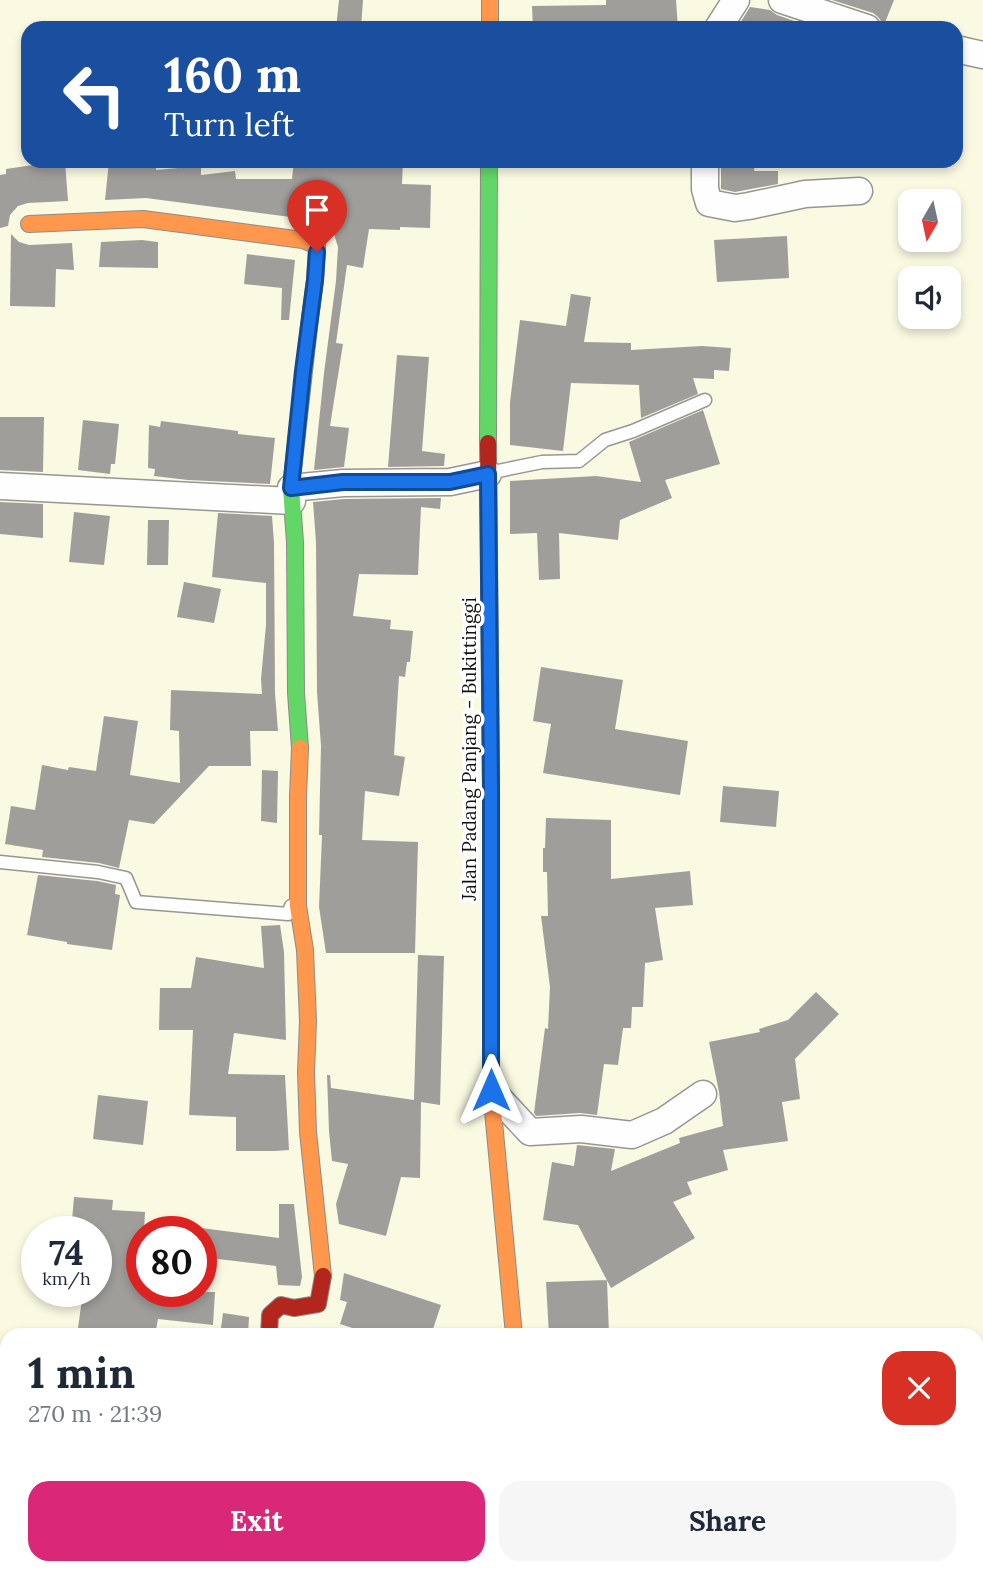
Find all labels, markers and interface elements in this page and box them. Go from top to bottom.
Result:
text: 160 m [164,43,301,105]
icon: left [49,49,140,140]
text: Turn left [164,104,294,145]
pin [287,180,347,252]
north arrow [898,189,961,252]
map controls [898,189,961,329]
icon: arrive [298,191,336,229]
button: sound [898,266,961,329]
street label: Jalan Padang Panjang - Bukittinggi [457,597,481,902]
position arrow [454,1053,528,1127]
speed limit sign: 80 [126,1216,217,1307]
text: 74 [49,1230,84,1275]
text: km/h [42,1267,91,1290]
text: 1 min [28,1346,135,1400]
button: close [882,1351,956,1425]
text: 270 m · 21:39 [28,1399,162,1428]
button: Exit [28,1481,485,1561]
button: Share [499,1481,956,1561]

